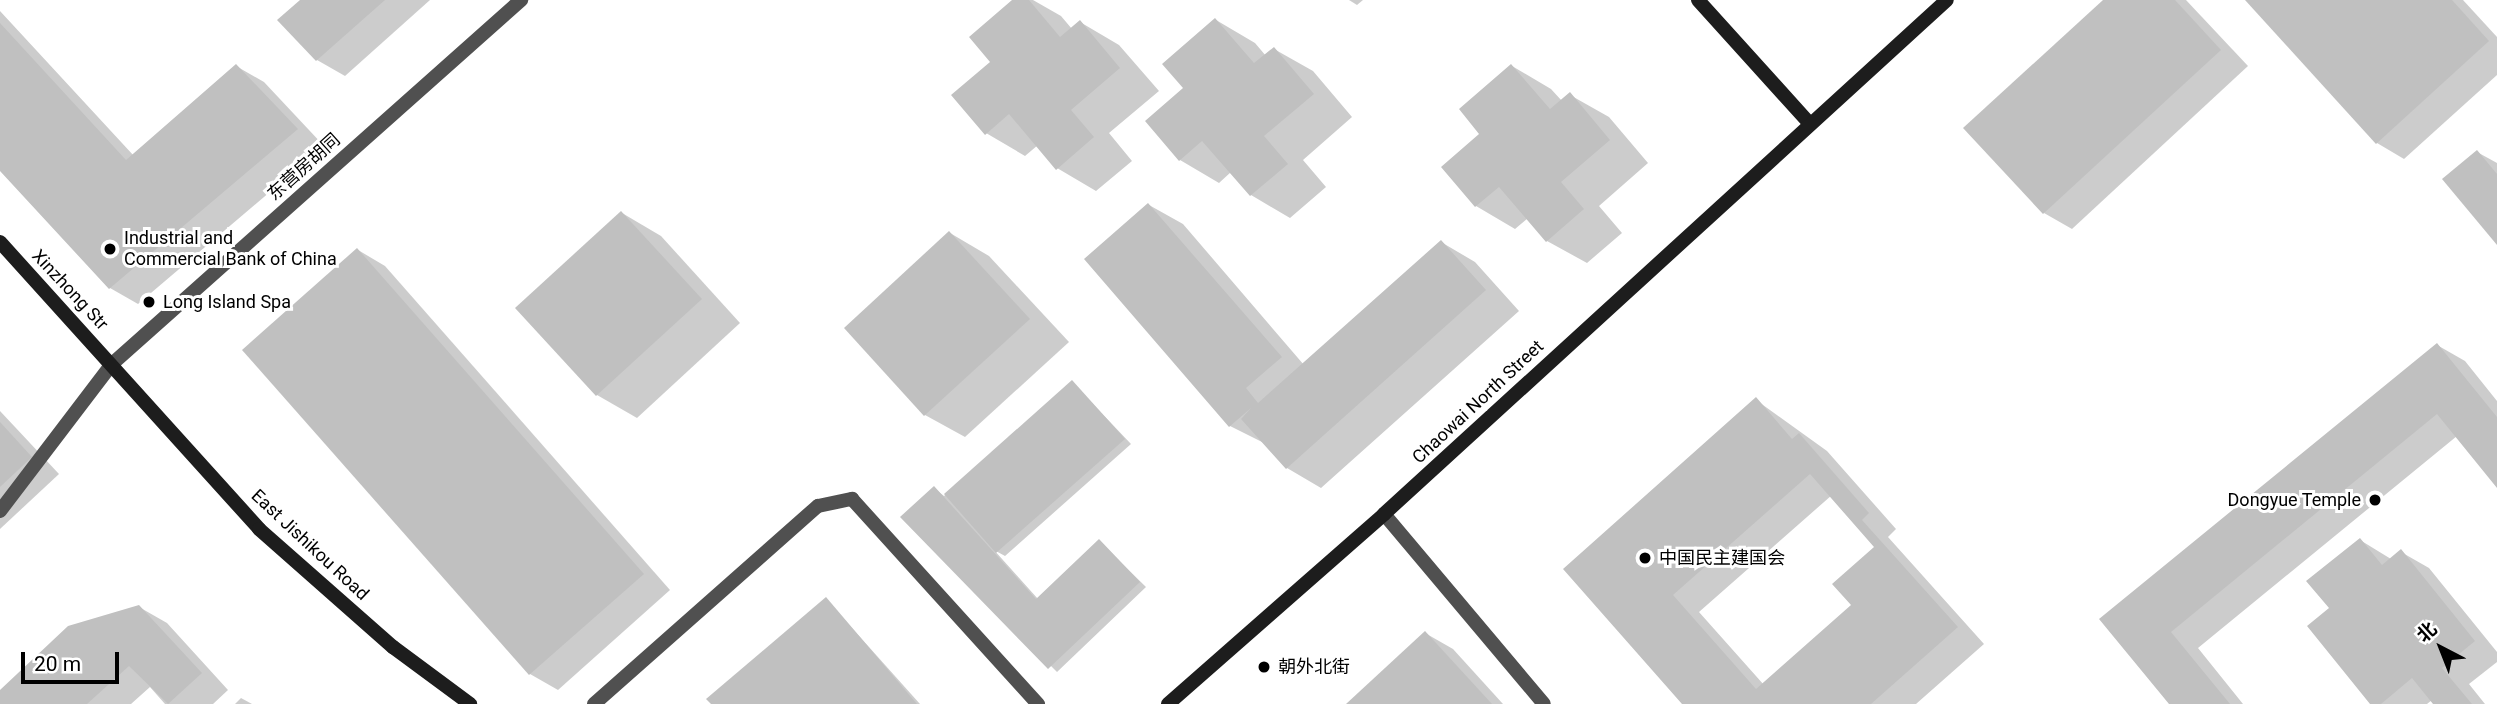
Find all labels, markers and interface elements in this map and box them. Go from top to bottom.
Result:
street label: 东营房胡同 [263,129,345,205]
place label: Industrial and Commercial Bank of China [124,228,337,270]
marker: Industrial and Commercial Bank of China [102,241,118,257]
street label: Xinzhong Str [27,245,113,335]
place label: Long Island Spa [163,291,291,313]
marker: Long Island Spa [141,294,157,310]
street label: Chaowai North Street [1408,336,1548,468]
street label: East Jishikou Road [247,485,373,605]
place label: Dongyue Temple [2227,489,2361,511]
marker: Dongyue Temple [2367,492,2383,508]
place label: 中国民主建国会 [1659,547,1785,569]
marker: 中国民主建国会 [1637,550,1653,566]
north arrow [2406,613,2476,683]
text: 北 [2412,617,2441,647]
scale bar [24,638,122,682]
text: 20 m [34,652,81,676]
place label: 朝外北街 [1278,656,1350,678]
marker: 朝外北街 [1256,659,1272,675]

